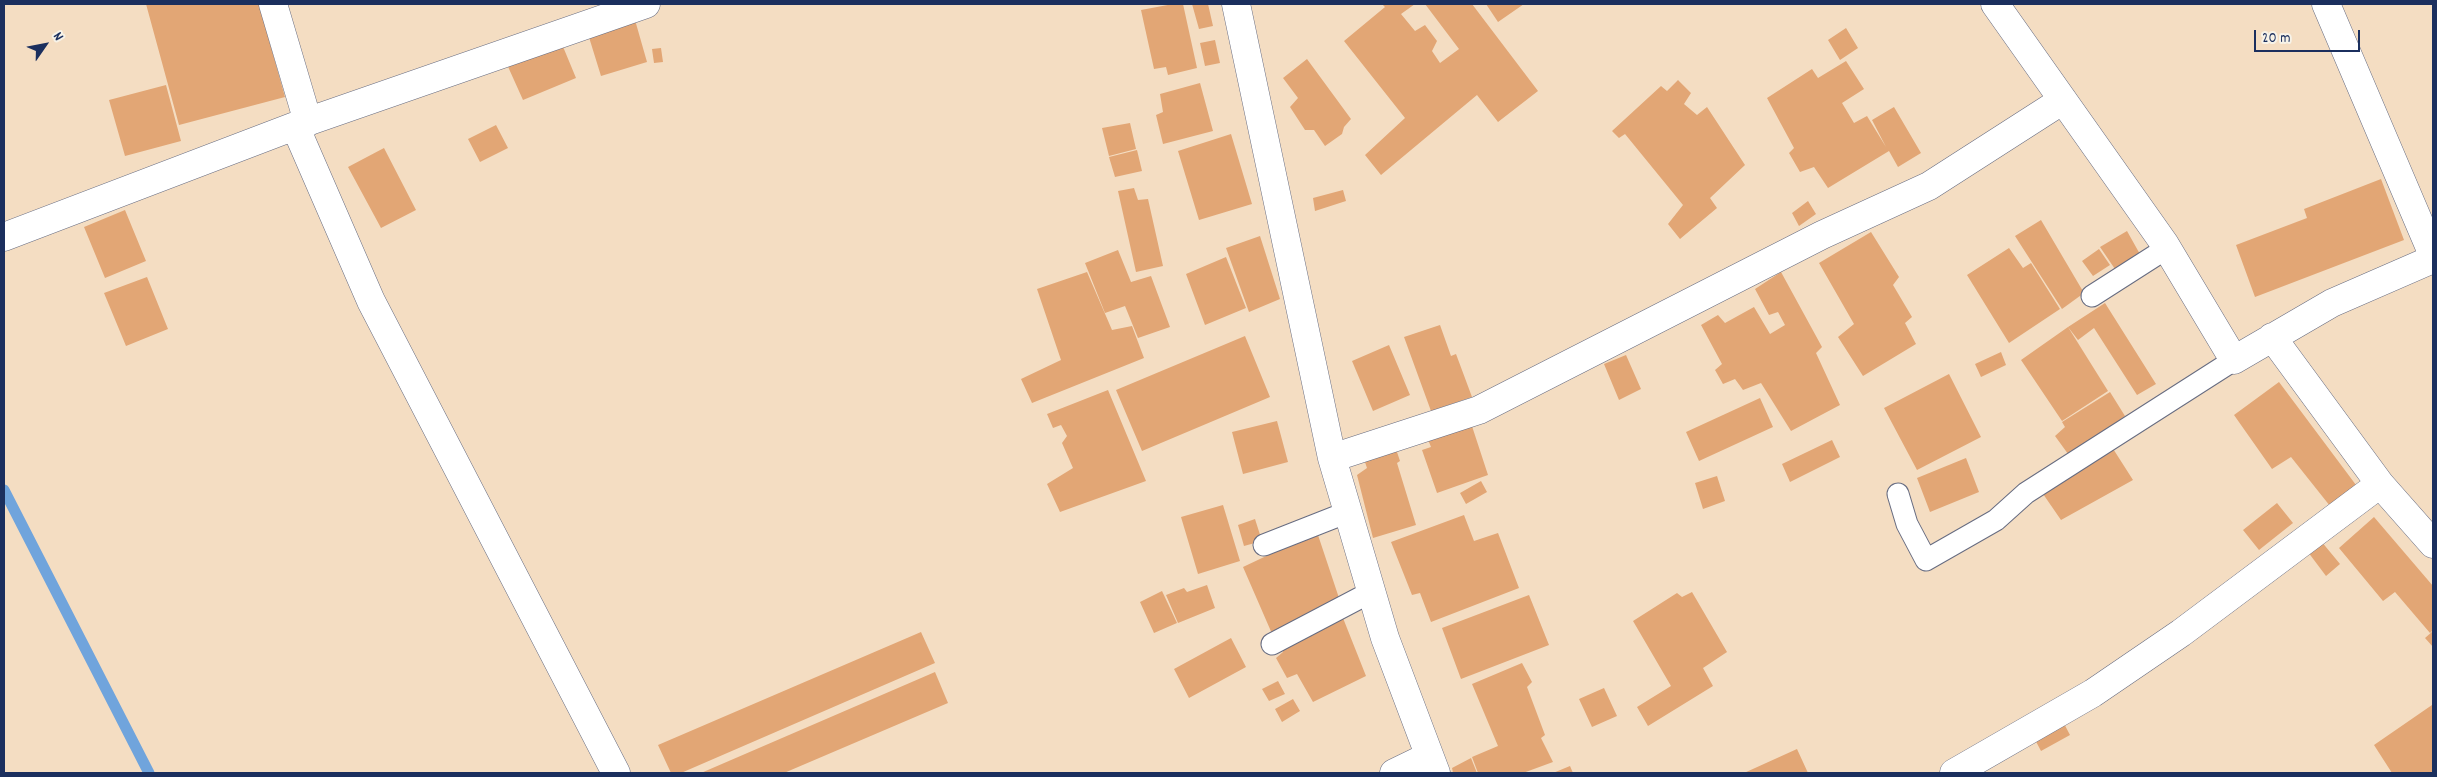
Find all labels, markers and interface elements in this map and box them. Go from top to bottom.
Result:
north arrow [20,20,70,70]
scale bar [2257,20,2363,52]
text: N [47,28,68,45]
text: 20 m [2262,28,2290,50]

